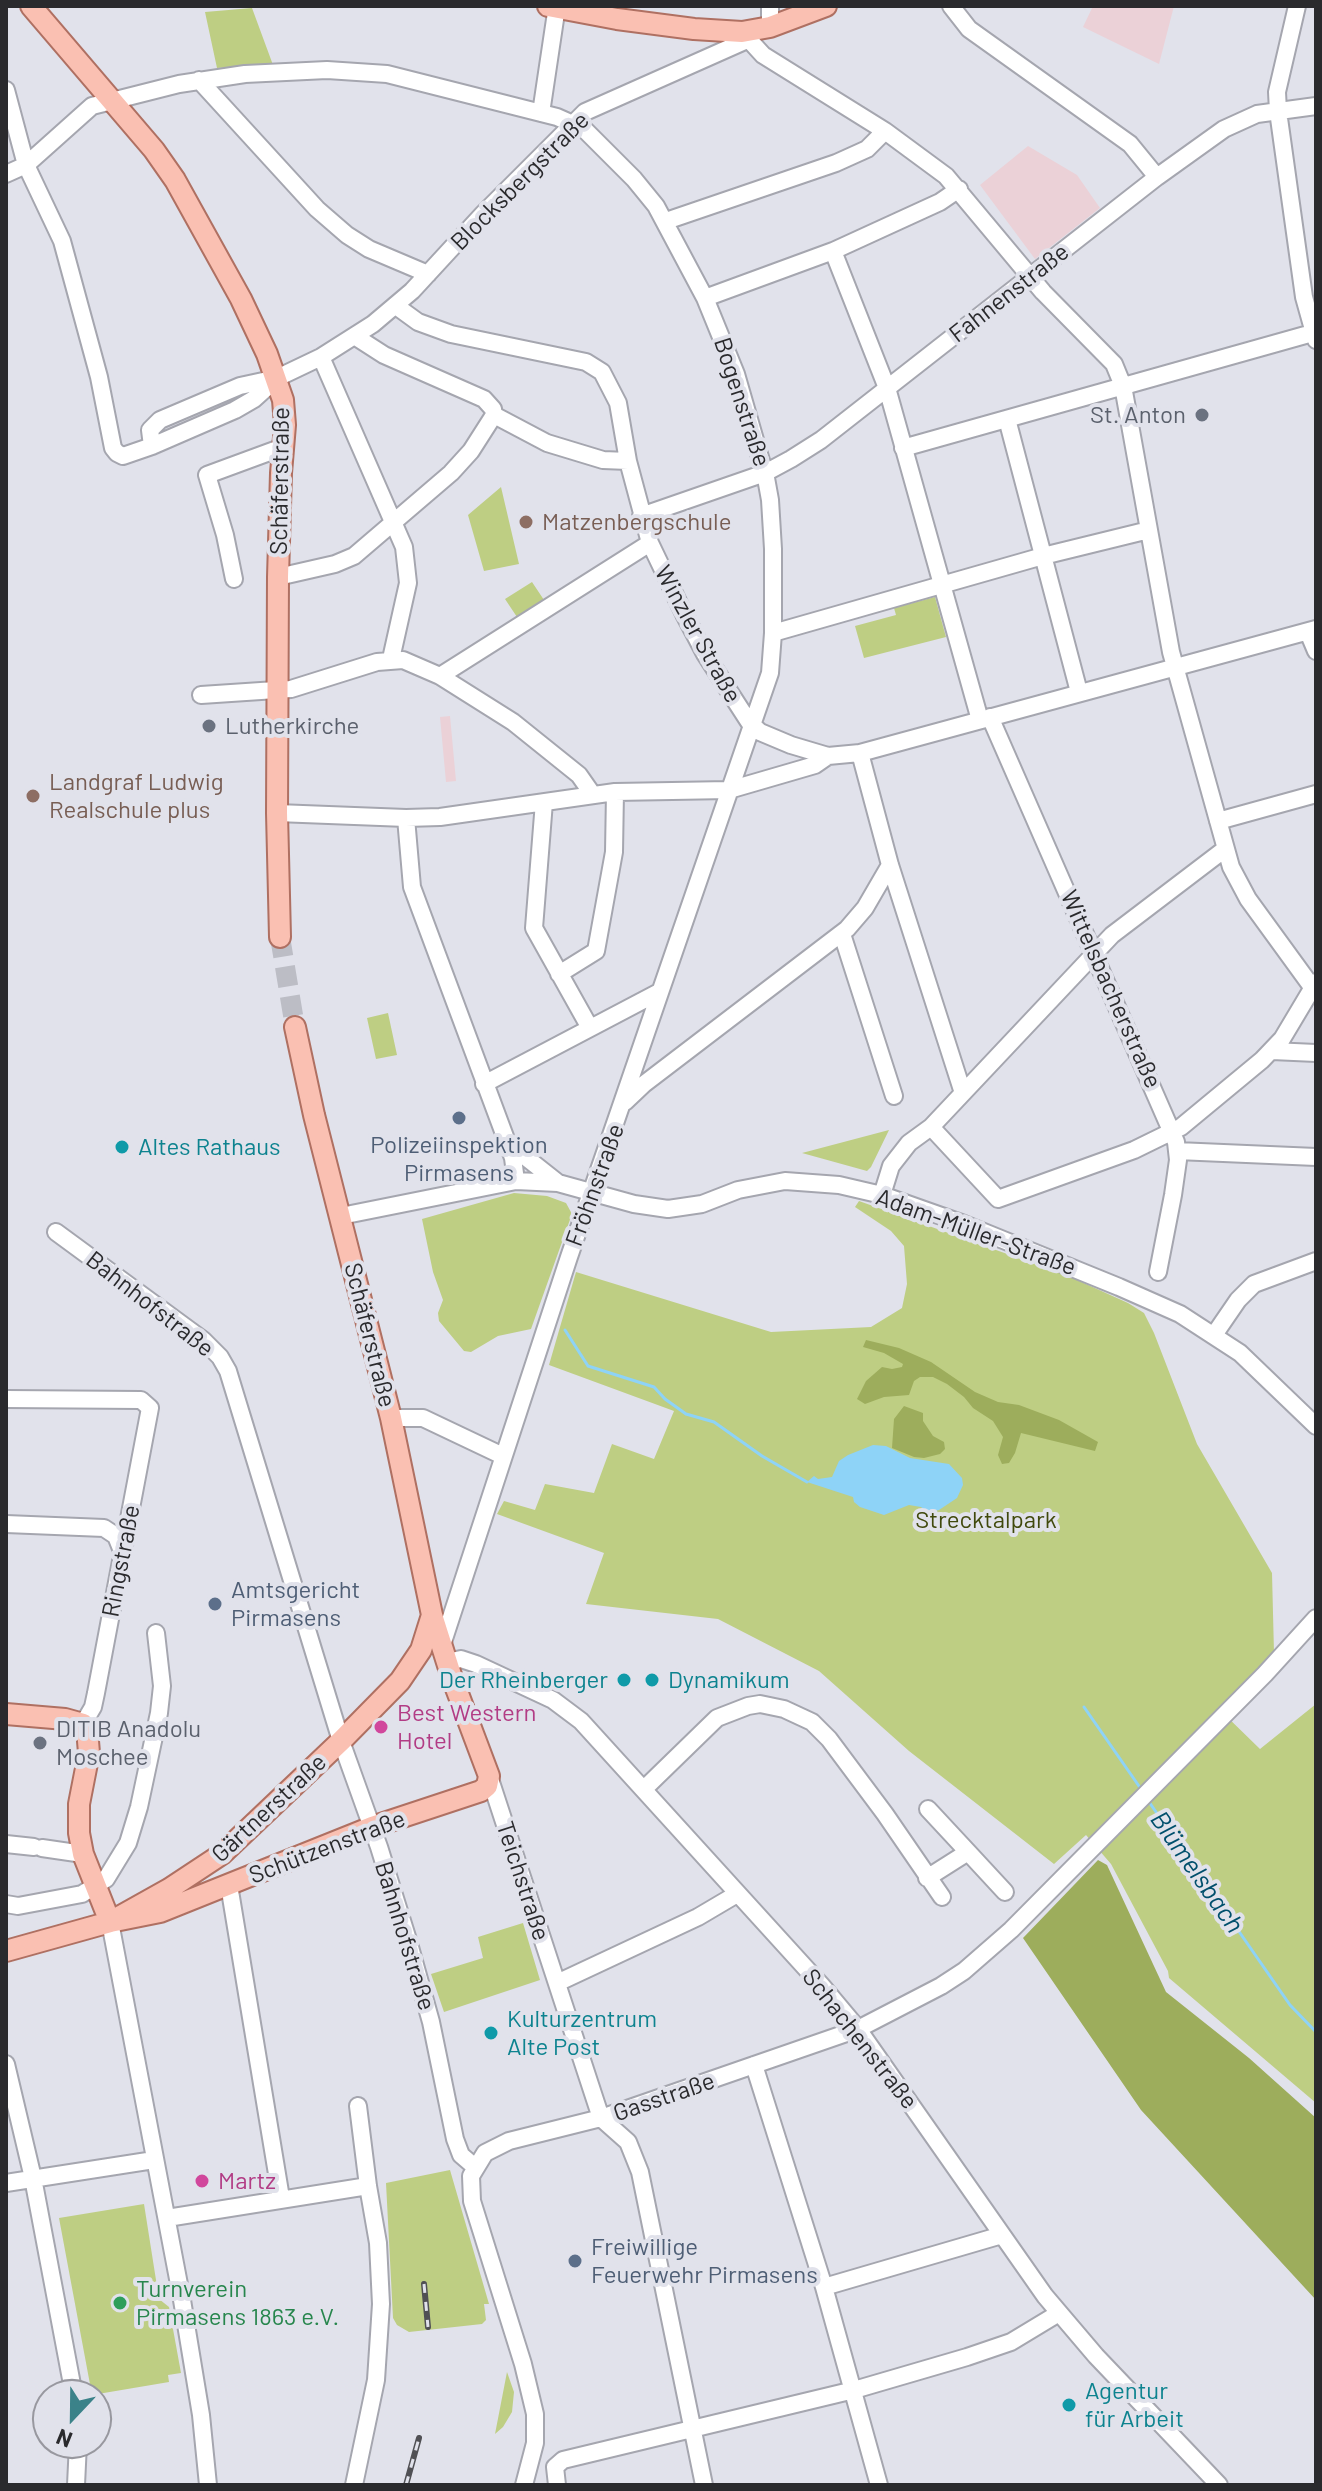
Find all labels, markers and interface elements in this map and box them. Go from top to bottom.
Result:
street label: Blocksbergstraße [445,106,595,256]
street label: Fahnenstraße [943,237,1075,349]
street label: Bogenstraße [708,334,776,470]
place label: St. Anton [1090,401,1186,429]
marker: St. Anton [1193,406,1211,424]
street label: Schäferstraße [264,407,296,555]
place label: Matzenbergschule [542,508,731,536]
marker: Matzenbergschule [517,513,535,531]
street label: Winzler Straße [648,560,748,708]
place label: Lutherkirche [225,712,359,740]
marker: Lutherkirche [200,717,218,735]
place label: Landgraf Ludwig Realschule plus [49,768,224,824]
marker: Landgraf Ludwig Realschule plus [24,787,42,805]
street label: Wittelsbacherstraße [1054,886,1168,1092]
marker: Polizeiinspektion Pirmasens [450,1109,468,1127]
street label: Fröhnstraße [560,1120,630,1250]
place label: Polizeiinspektion Pirmasens [370,1131,548,1187]
place label: Altes Rathaus [138,1133,281,1161]
marker: Altes Rathaus [113,1138,131,1156]
street label: Adam-Müller-Straße [872,1182,1080,1282]
street label: Bahnhofstraße [80,1245,220,1363]
street label: Schäferstraße [338,1260,402,1410]
street label: Ringstraße [96,1502,146,1620]
park label: Strecktalpark [915,1506,1057,1534]
place label: Amtsgericht Pirmasens [231,1576,360,1632]
marker: Amtsgericht Pirmasens [206,1595,224,1613]
place label: Der Rheinberger [439,1666,608,1694]
place label: Dynamikum [668,1666,790,1694]
marker: Der Rheinberger [615,1671,633,1689]
marker: Dynamikum [643,1671,661,1689]
place label: Best Western Hotel [397,1699,537,1755]
place label: DITIB Anadolu Moschee [56,1715,201,1771]
marker: Best Western Hotel [372,1718,390,1736]
marker: DITIB Anadolu Moschee [31,1734,49,1752]
street label: Gärtnerstraße [206,1748,332,1868]
street label: Schützenstraße [245,1804,409,1890]
water label: Blümelsbach [1144,1805,1250,1939]
street label: Teichstraße [490,1818,556,1944]
street label: Bahnhofstraße [369,1858,441,2014]
street label: Schachenstraße [796,1963,924,2115]
place label: Kulturzentrum Alte Post [507,2005,657,2061]
marker: Kulturzentrum Alte Post [482,2024,500,2042]
street label: Gasstraße [610,2066,718,2128]
place label: Martz [218,2167,276,2195]
marker: Martz [193,2172,211,2190]
place label: Freiwillige Feuerwehr Pirmasens [591,2233,818,2289]
marker: Freiwillige Feuerwehr Pirmasens [566,2252,584,2270]
place label: Turnverein Pirmasens 1863 e.V. [136,2275,339,2331]
marker: Turnverein Pirmasens 1863 e.V. [111,2294,129,2312]
place label: Agentur für Arbeit [1085,2377,1184,2433]
north arrow [32,2379,112,2459]
marker: Agentur für Arbeit [1060,2396,1078,2414]
text: N [52,2425,75,2454]

